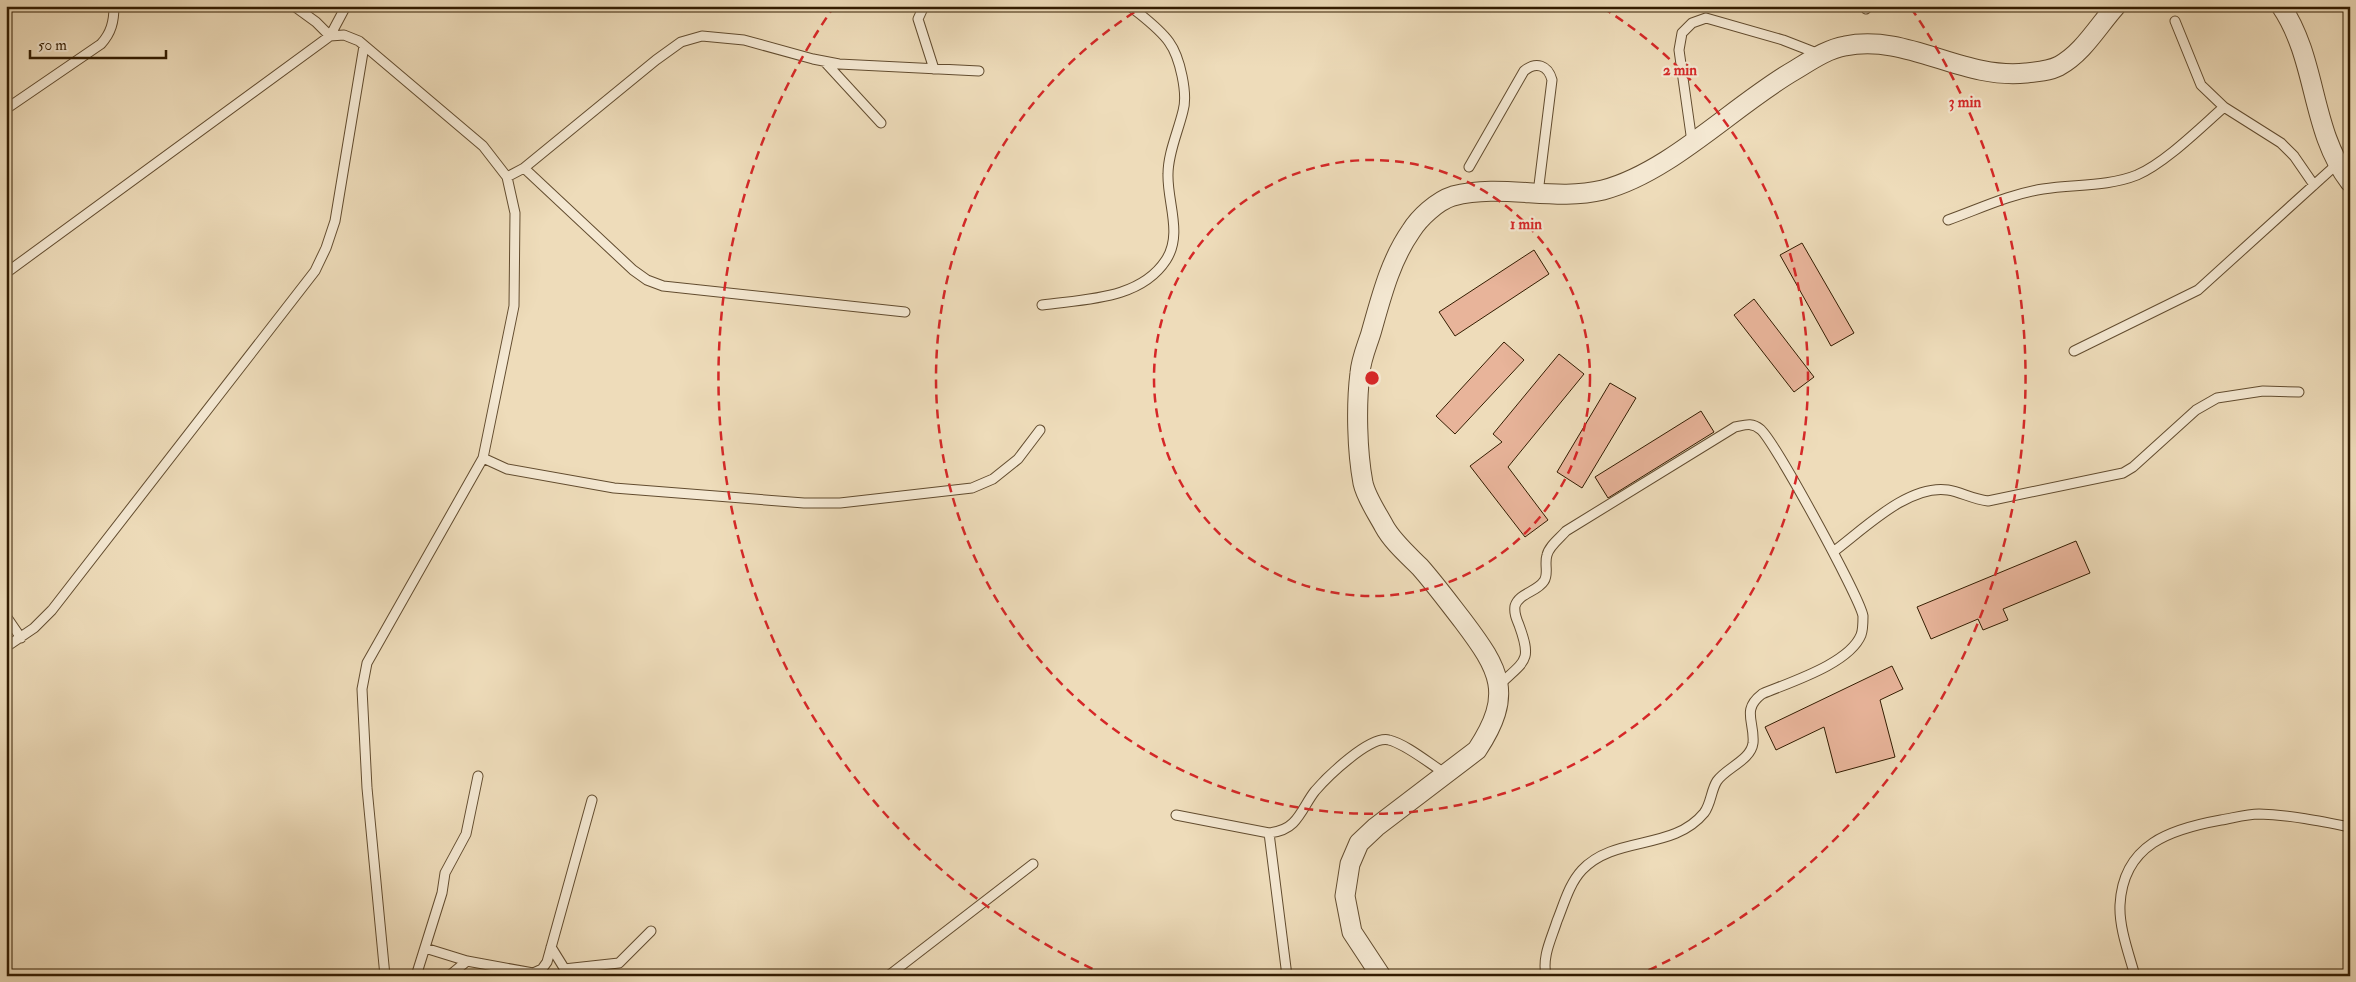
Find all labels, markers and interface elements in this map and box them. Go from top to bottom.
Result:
scale bar [30,28,166,60]
text: 50 m [38,36,67,55]
text: 2 min [1663,61,1697,80]
text: 3 min [1949,93,1981,112]
text: 1 min [1510,215,1542,234]
centre of rings [1363,369,1381,387]

